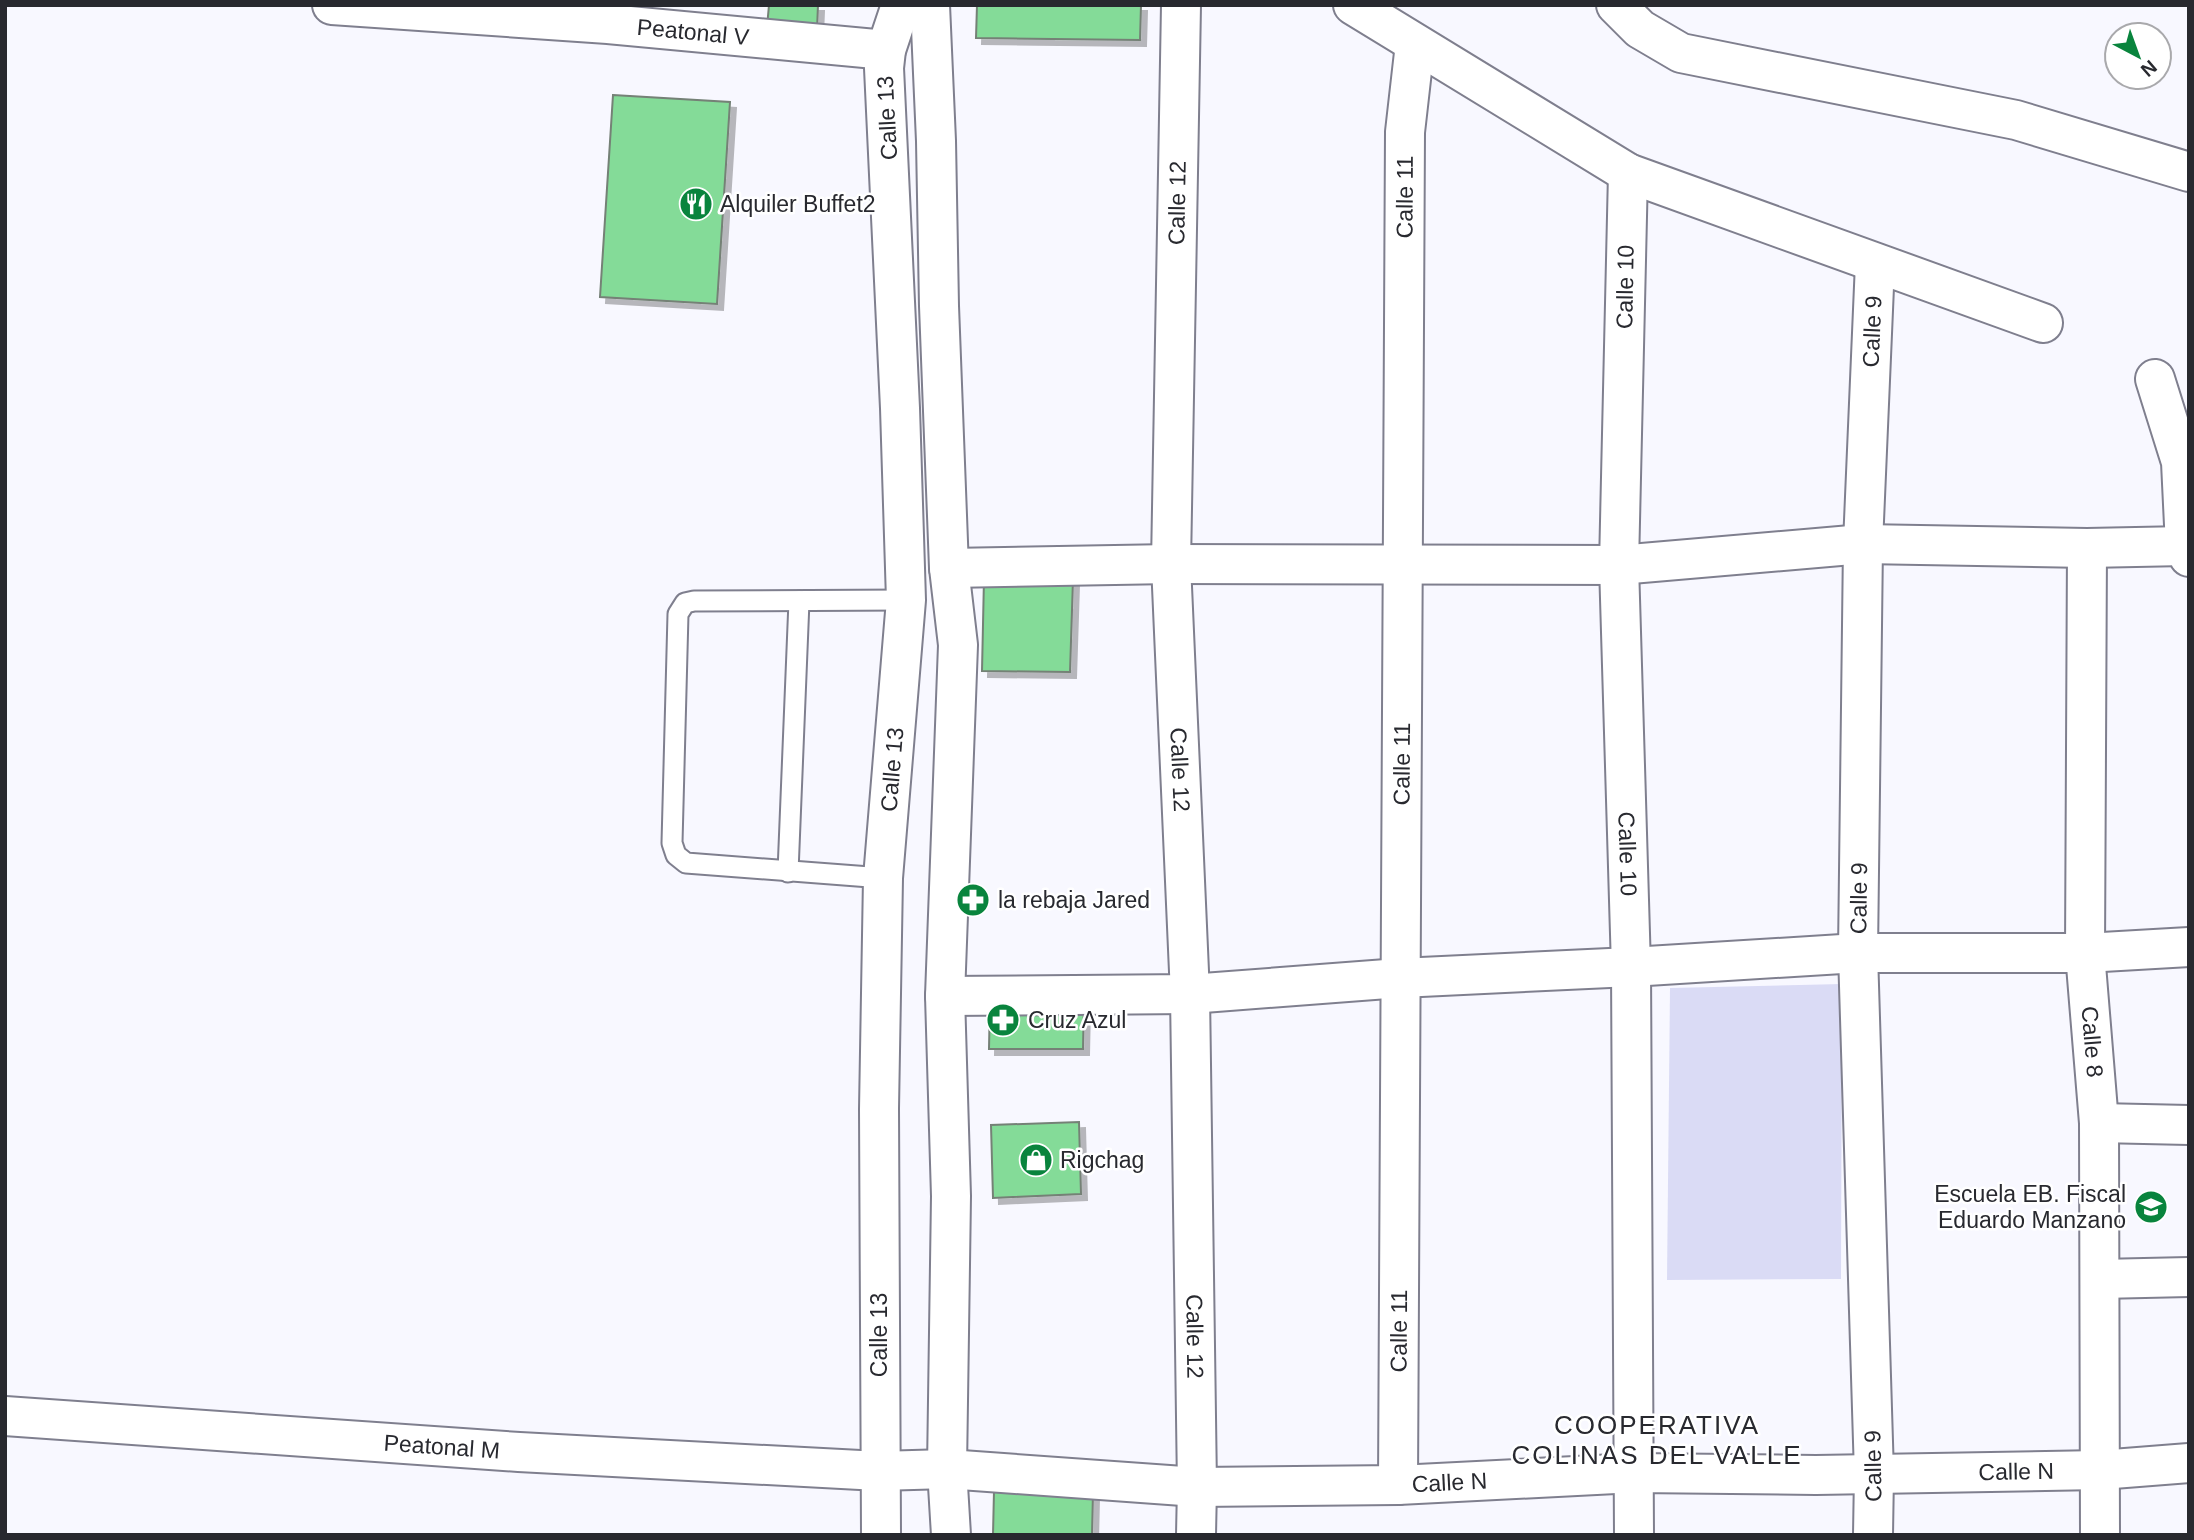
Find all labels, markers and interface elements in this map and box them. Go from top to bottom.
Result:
street label: Peatonal V [636,14,751,50]
north arrow [2103,21,2173,91]
text: N [2137,56,2161,81]
street label: Calle 13 [872,75,902,161]
street label: Calle 11 [1391,156,1418,238]
street label: Calle 12 [1163,161,1191,245]
restaurant icon: Alquiler Buffet2 [677,185,715,223]
place label: Alquiler Buffet2 [720,191,876,217]
street label: Calle 10 [1611,245,1639,329]
street label: Calle 9 [1858,295,1887,368]
street label: Calle 11 [1389,723,1415,805]
street label: Calle 13 [876,726,908,813]
street label: Calle 12 [1165,727,1195,812]
street label: Calle 10 [1613,811,1642,896]
street label: Calle 9 [1845,862,1872,934]
pharmacy icon: la rebaja Jared [954,881,992,919]
place label: la rebaja Jared [998,887,1150,913]
pharmacy icon: Cruz Azul [984,1001,1022,1039]
street label: Calle 8 [2076,1005,2108,1078]
place label: Cruz Azul [1028,1007,1126,1033]
shop icon: Rigchag [1017,1141,1055,1179]
place label: Rigchag [1060,1147,1144,1173]
place label: Escuela EB. Fiscal Eduardo Manzano [1934,1181,2126,1233]
school or university icon: Escuela EB. Fiscal Eduardo Manzano [2132,1188,2170,1226]
street label: Calle 11 [1386,1290,1412,1372]
street label: Calle 13 [866,1293,892,1377]
street label: Calle 12 [1181,1294,1208,1379]
district label: COOPERATIVA COLINAS DEL VALLE [1511,1410,1803,1470]
street label: Peatonal M [383,1430,501,1464]
street label: Calle 9 [1859,1430,1887,1502]
street label: Calle N [1978,1458,2054,1485]
street label: Calle N [1411,1468,1488,1497]

